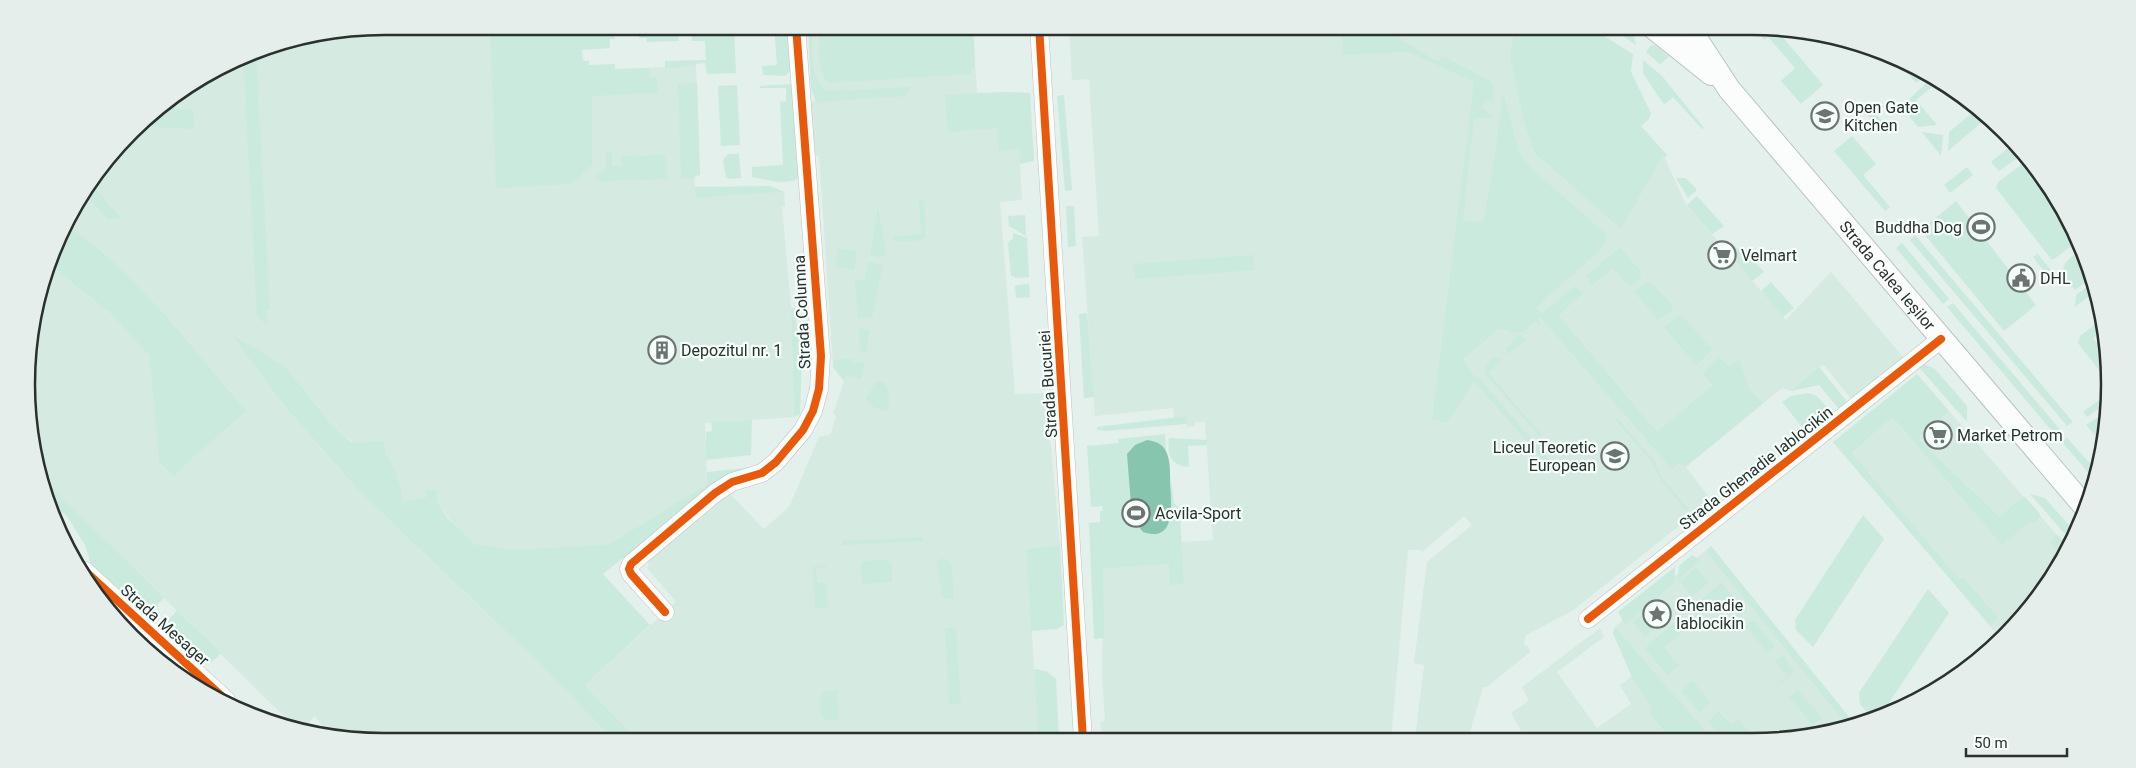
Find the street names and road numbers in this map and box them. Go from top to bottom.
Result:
street label: Strada Calea Ieșilor [1836,217,1940,334]
street label: Strada Columna [790,255,814,369]
street label: Strada Bucuriei [1035,330,1061,438]
street label: Strada Ghenadie Iablocikin [1675,402,1837,534]
street label: Strada Mesager [117,580,214,670]

